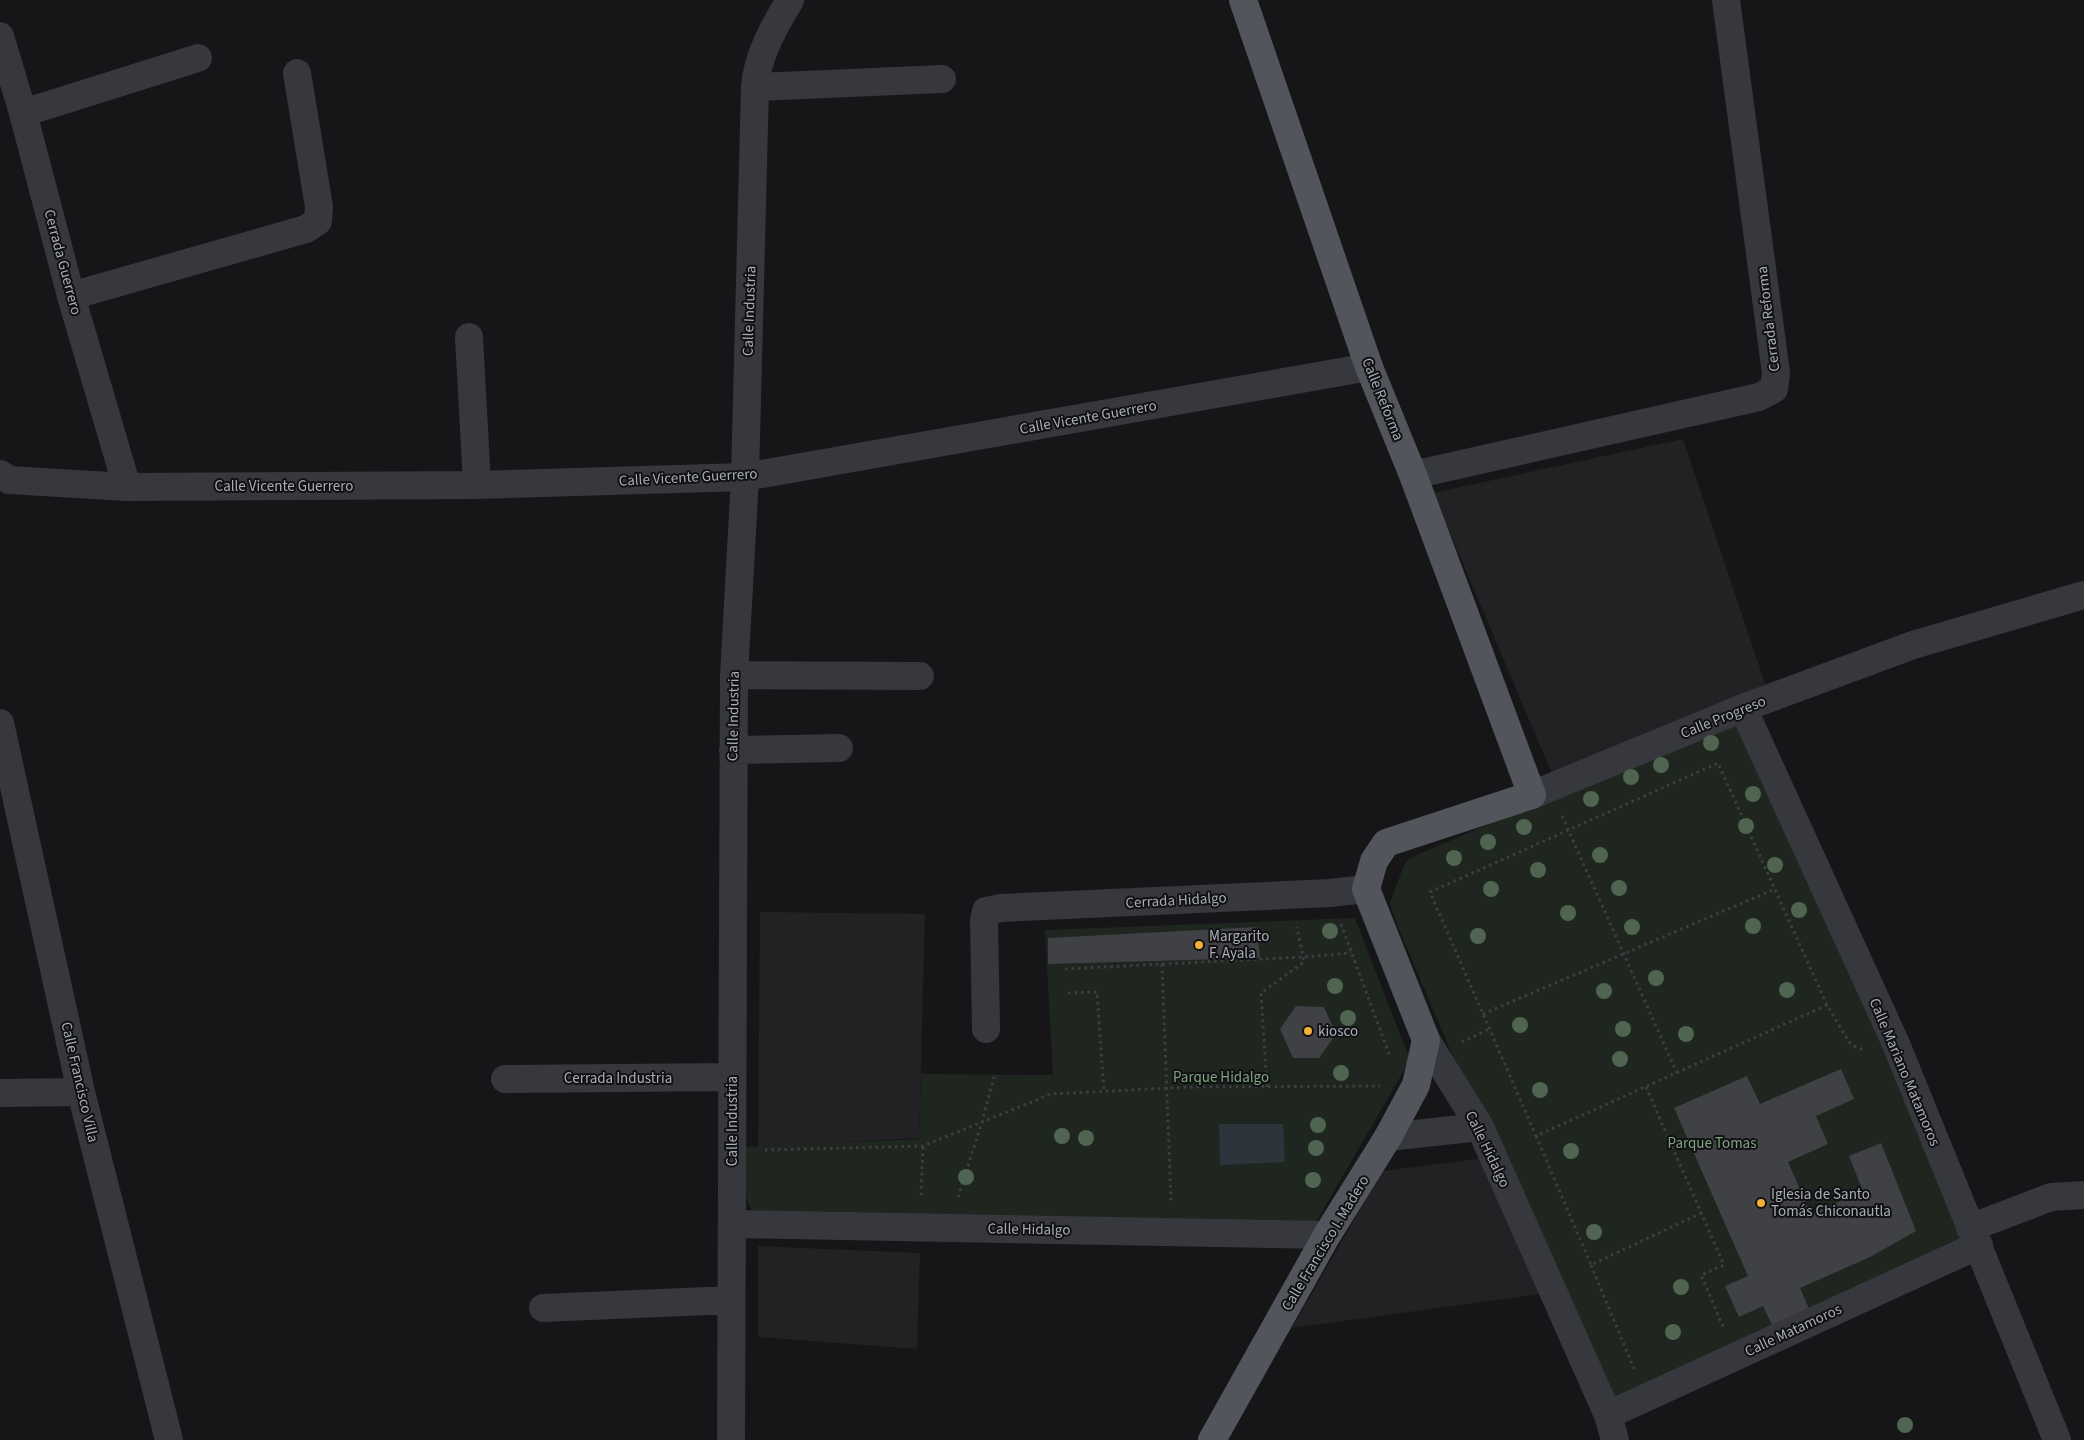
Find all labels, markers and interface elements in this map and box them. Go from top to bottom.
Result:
street label: Cerrada Guerrero [38,207,87,317]
street label: Calle Industria [737,265,762,357]
street label: Cerrada Reforma [1752,265,1785,373]
street label: Calle Reforma [1356,355,1409,444]
street label: Calle Vicente Guerrero [1018,395,1158,440]
street label: Calle Vicente Guerrero [618,463,758,492]
street label: Calle Vicente Guerrero [215,476,353,497]
street label: Calle Industria [722,671,745,761]
street label: Calle Progreso [1677,691,1769,744]
street label: Cerrada Hidalgo [1125,887,1227,914]
place label: Margarito F. Ayala [1209,926,1269,964]
marker: Margarito F. Ayala [1193,939,1205,951]
street label: Calle Mariano Matamoros [1864,995,1945,1149]
street label: Calle Francisco Villa [55,1020,104,1144]
place label: kiosco [1318,1021,1358,1042]
marker: kiosco [1302,1025,1314,1037]
park label: Parque Hidalgo [1173,1067,1269,1088]
street label: Cerrada Industria [564,1068,672,1089]
street label: Calle Industria [722,1076,743,1166]
street label: Calle Hidalgo [1460,1107,1515,1191]
park label: Parque Tomas [1668,1133,1756,1154]
street label: Calle Francisco I. Madero [1277,1172,1374,1315]
place label: Iglesia de Santo Tomás Chiconautla [1771,1184,1891,1222]
marker: Iglesia de Santo Tomás Chiconautla [1755,1197,1767,1209]
street label: Calle Hidalgo [987,1218,1071,1241]
street label: Calle Matamoros [1741,1299,1845,1362]

